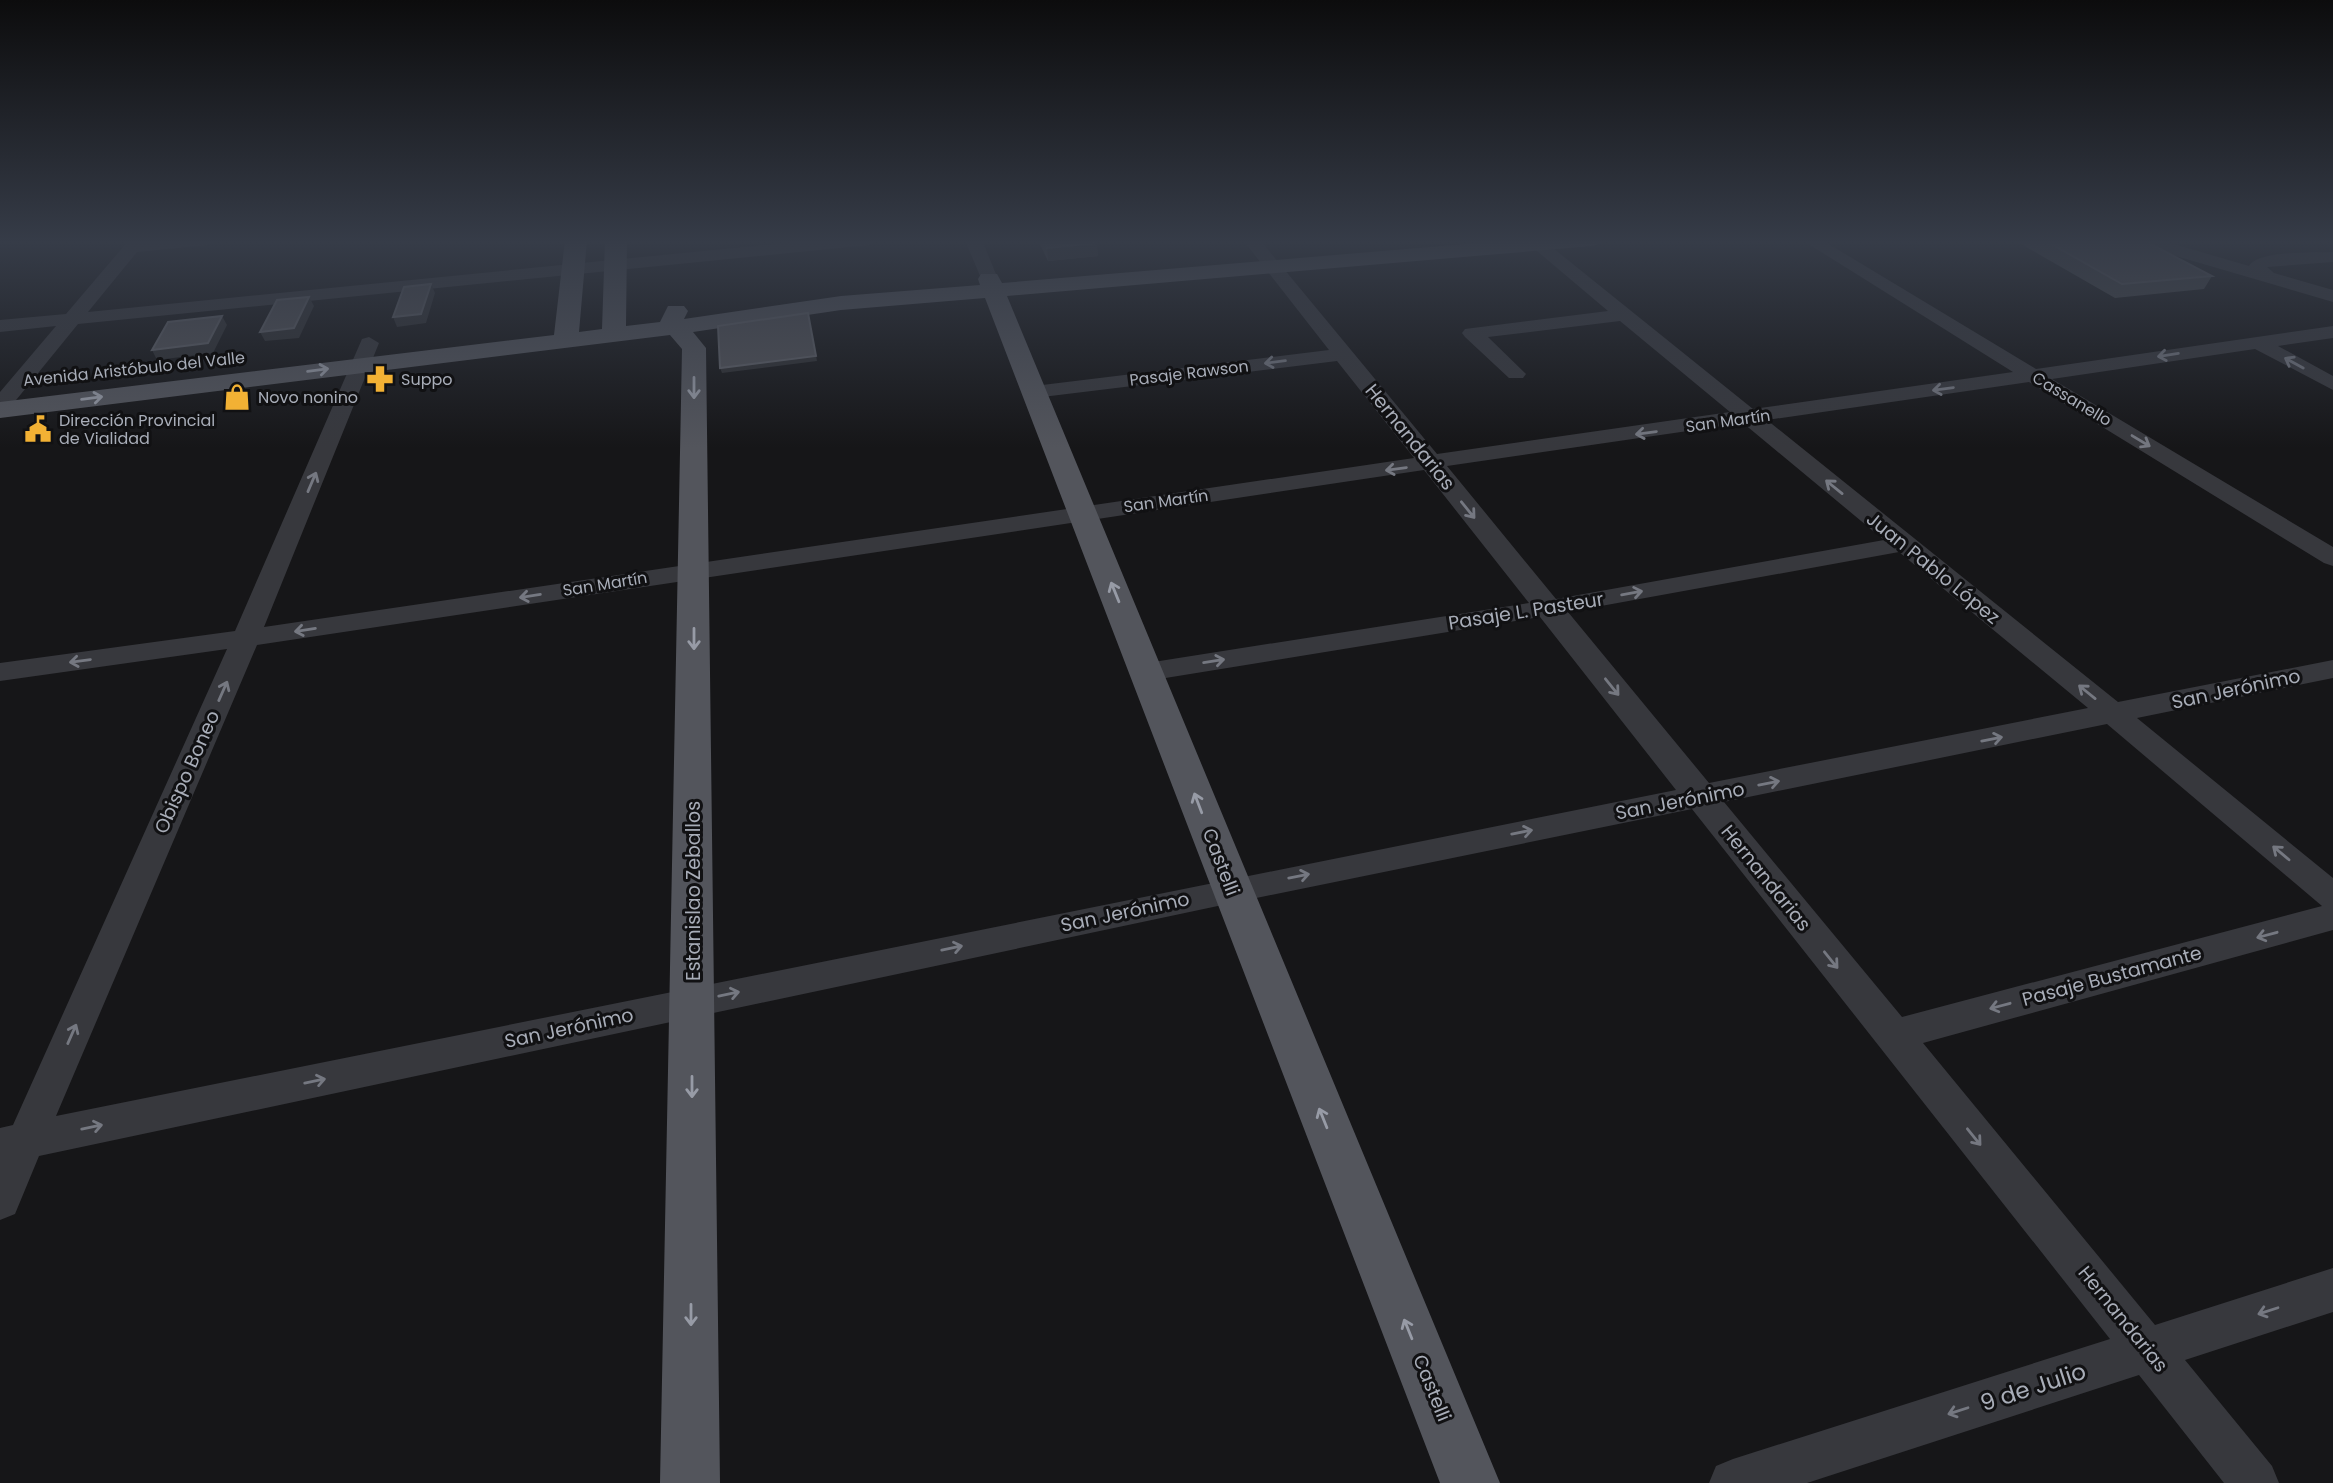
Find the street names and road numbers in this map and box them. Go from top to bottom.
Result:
street label: Avenida Aristóbulo del Valle [22,346,246,392]
street label: Pasaje Rawson [1128,354,1250,392]
street label: Cassanello [2028,366,2116,432]
street label: Hernandarias [1359,378,1461,496]
street label: San Martín [1684,404,1772,438]
street label: San Martín [1122,484,1210,518]
street label: Juan Pablo López [1861,506,2005,630]
street label: San Martín [561,566,649,602]
street label: Pasaje L. Pasteur [1446,585,1606,637]
street label: San Jerónimo [2169,662,2303,716]
street label: Obispo Boneo [148,706,226,838]
street label: San Jerónimo [1613,775,1747,827]
street label: Estanislao Zeballos [680,801,707,981]
street label: Hernandarias [1715,819,1817,937]
street label: Castelli [1196,824,1246,900]
street label: San Jerónimo [1058,885,1192,939]
street label: Pasaje Bustamante [2019,939,2205,1013]
street label: San Jerónimo [502,1001,636,1055]
street label: Hernandarias [2072,1260,2174,1378]
street label: Castelli [1406,1350,1458,1426]
street label: 9 de Julio [1976,1355,2090,1419]

